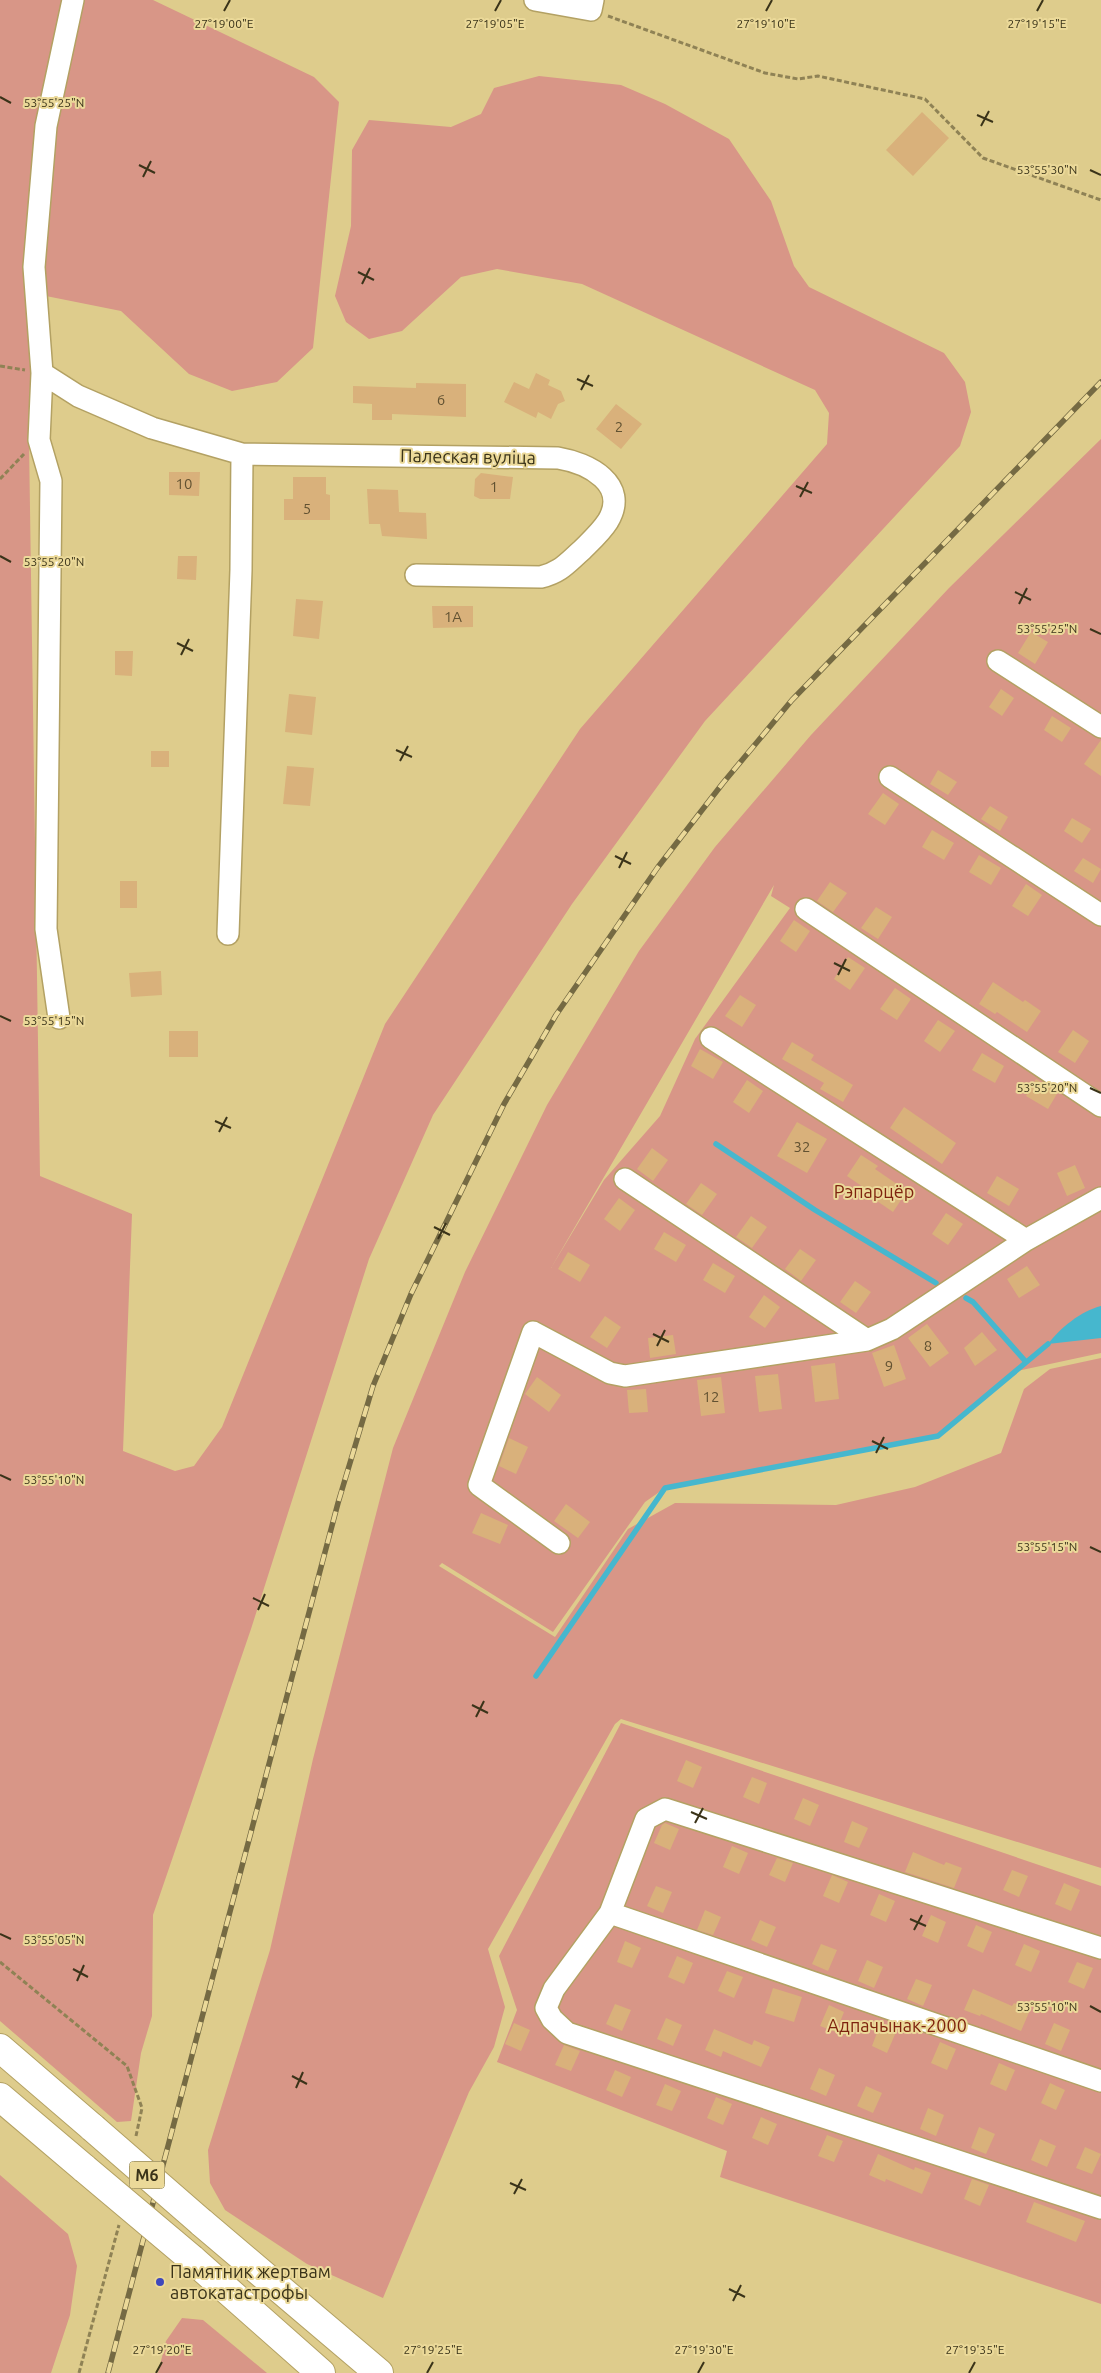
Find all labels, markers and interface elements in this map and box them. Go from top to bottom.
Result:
text: 27°19'00"E [195,17,254,30]
text: 27°19'05"E [466,17,525,30]
text: 27°19'10"E [737,17,796,30]
text: 27°19'15"E [1008,17,1067,30]
text: 53°55'25"N [24,96,84,109]
text: 53°55'30"N [1017,163,1077,176]
house number: 6 [437,391,445,408]
house number: 2 [615,418,623,435]
street label: Палеская вуліца [400,445,536,467]
house number: 10 [176,475,192,492]
house number: 1 [490,478,498,495]
house number: 5 [303,500,311,517]
text: 53°55'20"N [24,555,84,568]
house number: 1A [444,608,462,625]
text: 53°55'25"N [1017,622,1077,635]
text: 53°55'15"N [24,1014,84,1027]
text: 53°55'20"N [1017,1081,1077,1094]
house number: 32 [794,1138,810,1155]
park label: Рэпарцёр [834,1181,914,1201]
house number: 8 [924,1337,932,1354]
house number: 9 [885,1357,893,1374]
house number: 12 [703,1388,719,1405]
text: 53°55'10"N [24,1473,84,1486]
text: 53°55'15"N [1017,1540,1077,1553]
text: 53°55'05"N [24,1933,84,1946]
text: 53°55'10"N [1017,2000,1077,2013]
park label: Адпачынак-2000 [827,2015,967,2035]
road number: М6 [130,2162,164,2188]
place label: Памятник жертвам автокатастрофы [170,2261,331,2302]
marker: Памятник жертвам автокатастрофы [154,2276,166,2288]
text: 27°19'20"E [133,2343,192,2356]
text: 27°19'25"E [404,2343,463,2356]
text: 27°19'30"E [675,2343,734,2356]
text: 27°19'35"E [946,2343,1005,2356]

